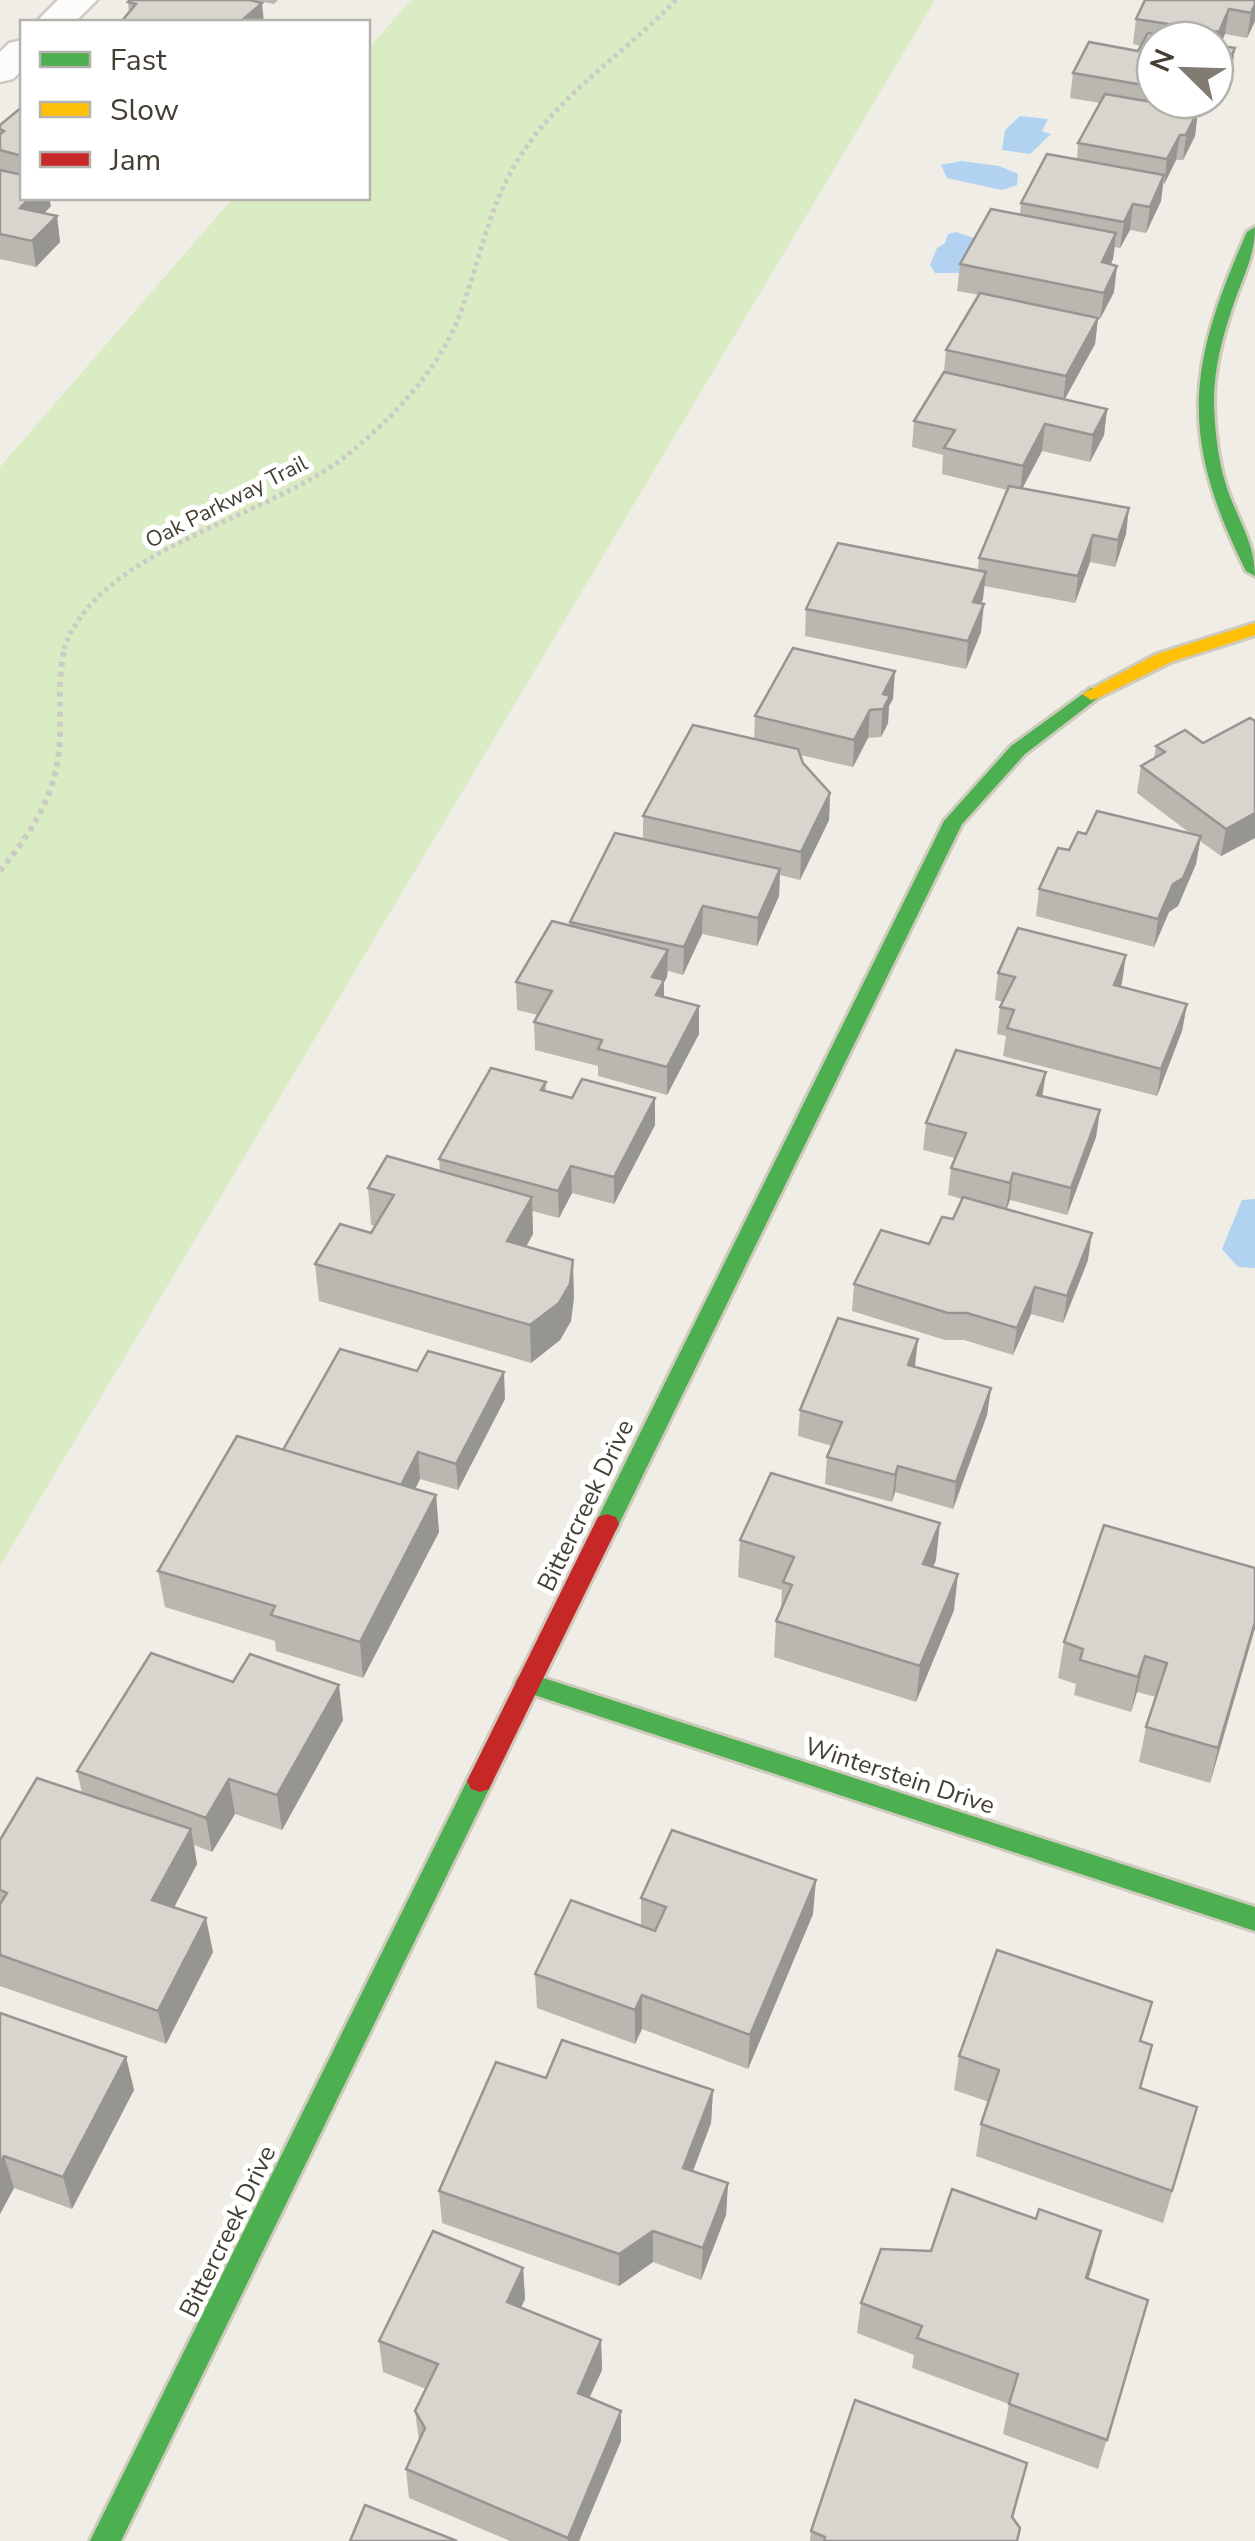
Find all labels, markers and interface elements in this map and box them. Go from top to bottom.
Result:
legend [20,20,370,200]
north arrow [1135,20,1235,120]
text: Fast [110,40,167,81]
text: N [1141,44,1184,78]
text: Slow [110,90,179,131]
text: Jam [109,140,161,181]
street label: Oak Parkway Trail [140,448,313,556]
street label: Bittercreek Drive [530,1414,642,1597]
street label: Winterstein Drive [800,1729,999,1823]
street label: Bittercreek Drive [172,2140,284,2323]

